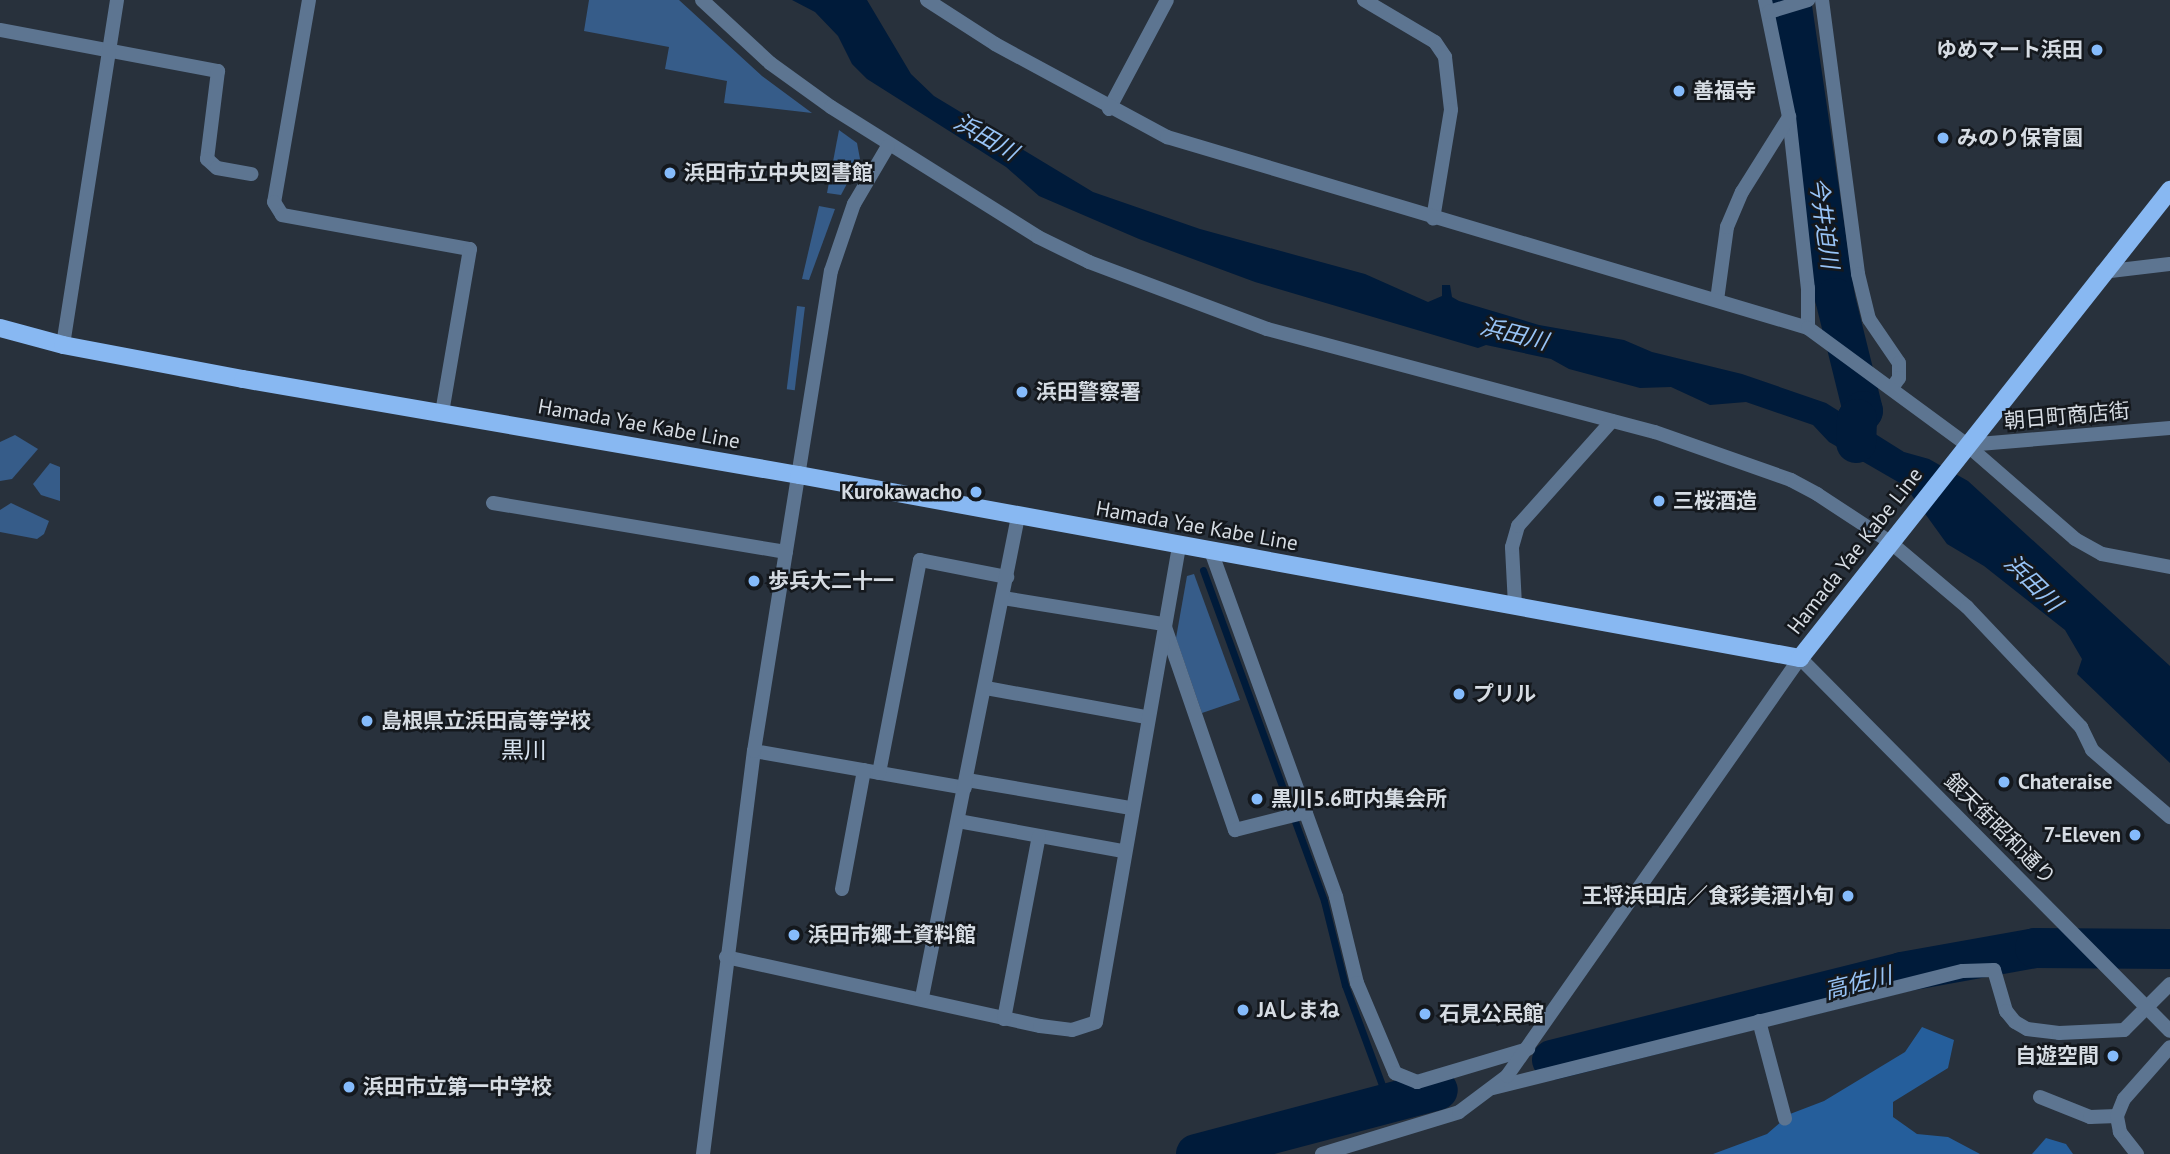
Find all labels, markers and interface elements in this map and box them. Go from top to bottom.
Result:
place label: ゆめマート浜田 [1936,37,2083,63]
marker: ゆめマート浜田 [2089,42,2105,58]
place label: 善福寺 [1693,78,1756,104]
marker: 善福寺 [1671,83,1687,99]
water label: 浜田川 [949,108,1023,166]
place label: みのり保育園 [1957,125,2083,151]
marker: みのり保育園 [1935,130,1951,146]
place label: 浜田市立中央図書館 [684,160,873,186]
marker: 浜田市立中央図書館 [662,165,678,181]
water label: 今井迫川 [1804,176,1844,270]
water label: 浜田川 [1477,312,1551,356]
place label: 浜田警察署 [1036,379,1141,405]
marker: 浜田警察署 [1014,384,1030,400]
street label: Hamada Yae Kabe Line [536,394,742,454]
street label: 朝日町商店街 [2003,398,2131,434]
street label: Hamada Yae Kabe Line [1782,462,1928,640]
place label: Kurokawacho [841,479,962,505]
marker: Kurokawacho [968,484,984,500]
place label: 三桜酒造 [1673,488,1757,514]
marker: 三桜酒造 [1651,493,1667,509]
street label: Hamada Yae Kabe Line [1094,496,1300,556]
water label: 浜田川 [1999,549,2067,617]
place label: 歩兵大二十一 [768,568,894,594]
marker: 歩兵大二十一 [746,573,762,589]
place label: プリル [1473,681,1536,707]
marker: プリル [1451,686,1467,702]
place label: 島根県立浜田高等学校 [381,708,591,734]
marker: 島根県立浜田高等学校 [359,713,375,729]
district label: 黒川 [501,736,547,764]
street label: 銀天街昭和通り [1939,768,2061,890]
place label: Chateraise [2018,769,2112,795]
marker: Chateraise [1996,774,2012,790]
place label: 黒川5.6町内集会所 [1271,786,1447,812]
marker: 黒川5.6町内集会所 [1249,791,1265,807]
place label: 7-Eleven [2043,822,2121,848]
marker: 7-Eleven [2127,827,2143,843]
place label: 王将浜田店／食彩美酒小旬 [1582,883,1834,909]
marker: 王将浜田店／食彩美酒小旬 [1840,888,1856,904]
place label: 浜田市郷土資料館 [808,922,976,948]
marker: 浜田市郷土資料館 [786,927,802,943]
water label: 高佐川 [1821,961,1895,1005]
place label: JAしまね [1257,997,1340,1023]
place label: 石見公民館 [1439,1001,1544,1027]
marker: JAしまね [1235,1002,1251,1018]
marker: 石見公民館 [1417,1006,1433,1022]
place label: 自遊空間 [2015,1043,2099,1069]
marker: 自遊空間 [2105,1048,2121,1064]
place label: 浜田市立第一中学校 [363,1074,552,1100]
marker: 浜田市立第一中学校 [341,1079,357,1095]

